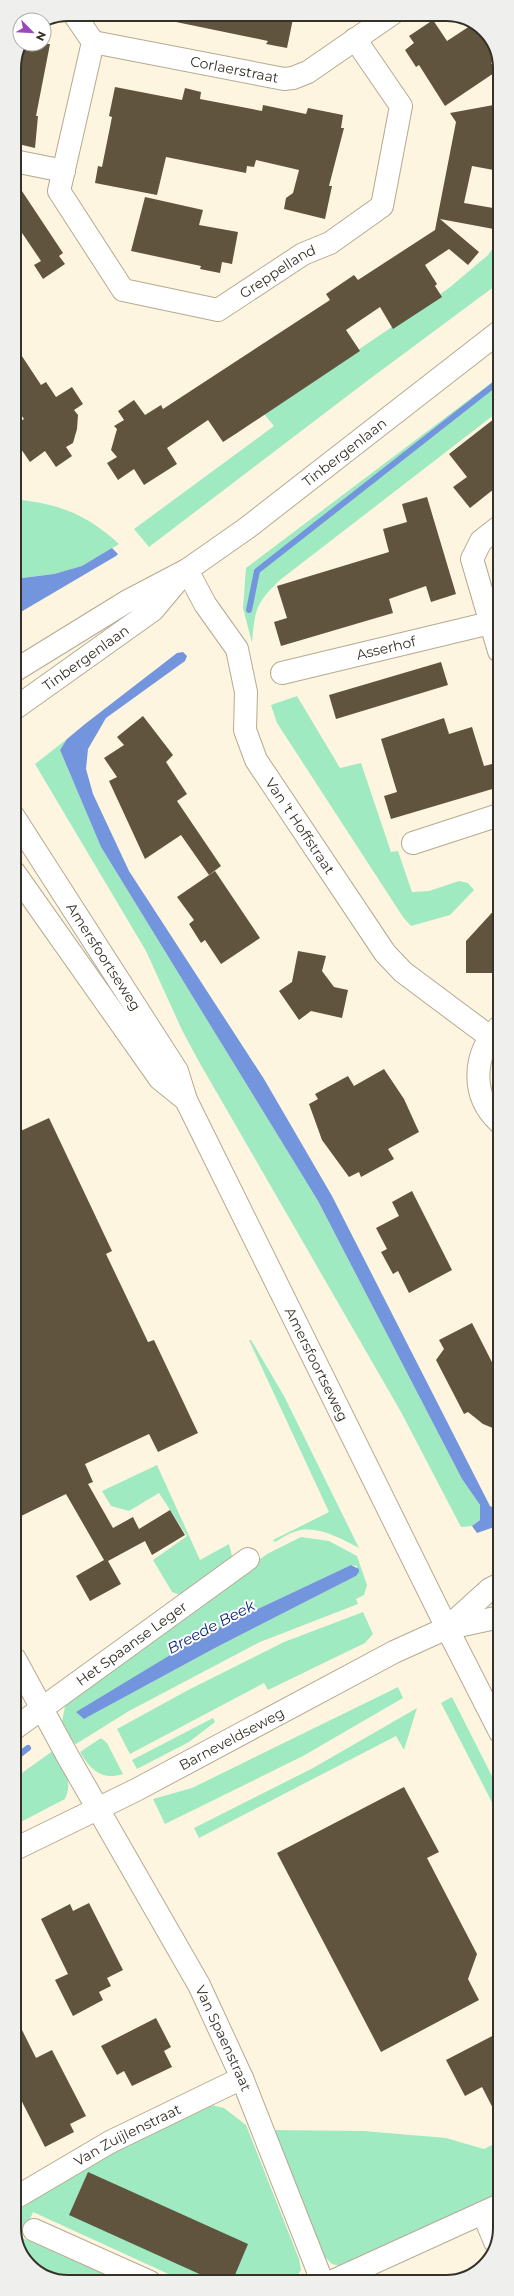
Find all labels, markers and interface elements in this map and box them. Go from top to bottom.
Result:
north arrow [12,12,52,52]
text: N [33,29,49,43]
street label: Corlaerstraat [189,52,281,87]
street label: Greppelland [236,241,318,302]
street label: Tinbergenlaan [299,414,390,491]
street label: Tinbergenlaan [39,621,132,695]
street label: Asserhof [354,632,419,664]
street label: Van 't Hoffstraat [261,774,339,878]
street label: Amersfoortseweg [62,899,145,1014]
street label: Amersfoortseweg [281,1304,352,1424]
water label: Breede Beek [164,1595,259,1658]
street label: Het Spaanse Leger [73,1597,191,1690]
street label: Barneveldseweg [176,1703,287,1774]
street label: Van Spaenstraat [191,1982,255,2094]
street label: Van Zuijlenstraat [71,2100,184,2170]

